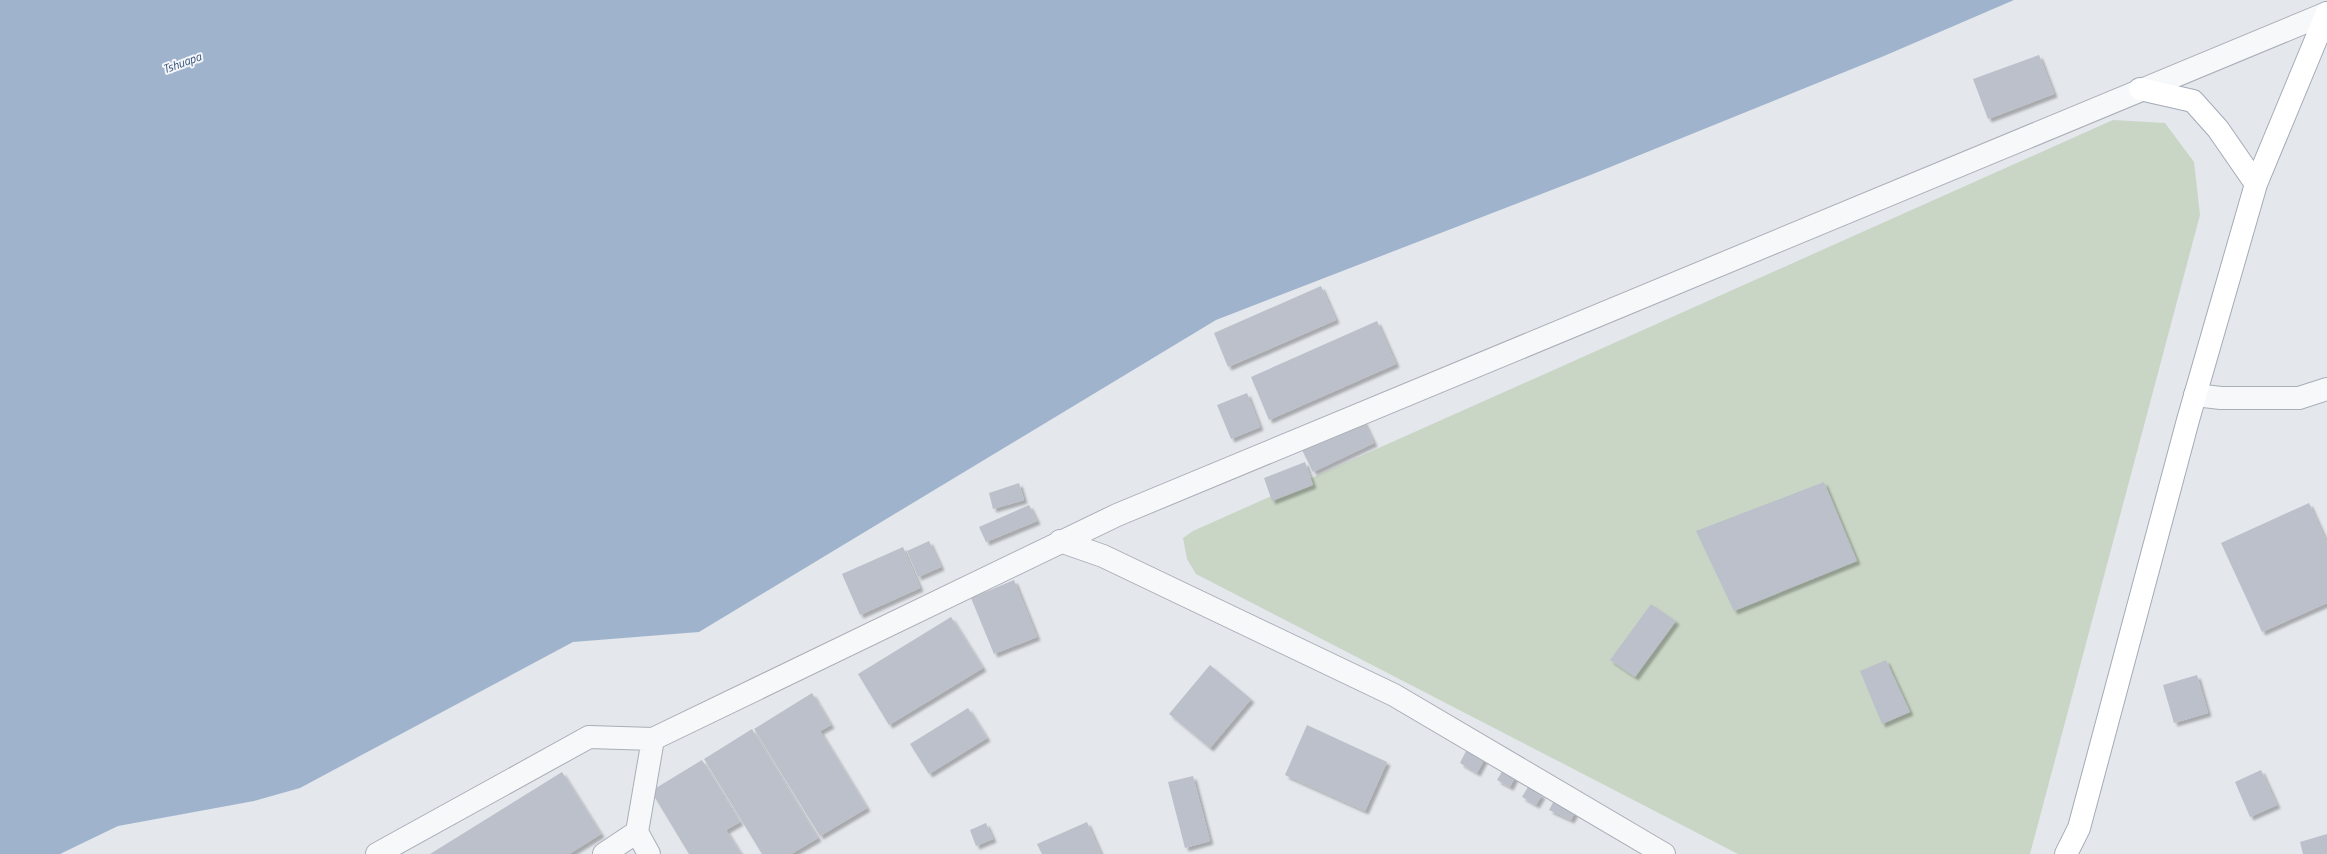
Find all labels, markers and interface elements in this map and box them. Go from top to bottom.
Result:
water label: Tshuapa [160,46,205,78]

